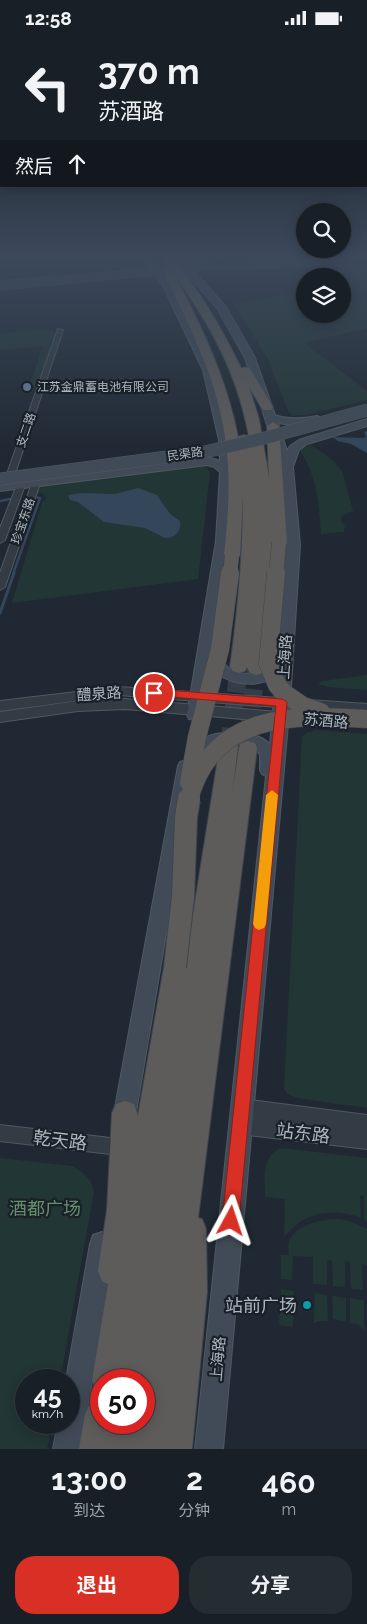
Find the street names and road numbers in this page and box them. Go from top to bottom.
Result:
street label: 支二路 [14,411,38,449]
street label: 民渠路 [166,445,204,463]
street label: 珍宝东路 [9,496,37,546]
street label: 上海路 [274,634,296,680]
street label: 醴泉路 [76,683,122,705]
street label: 苏酒路 [303,710,349,732]
street label: 站东路 [275,1119,331,1147]
street label: 乾天路 [32,1126,88,1154]
street label: 上海路 [207,1336,229,1382]

